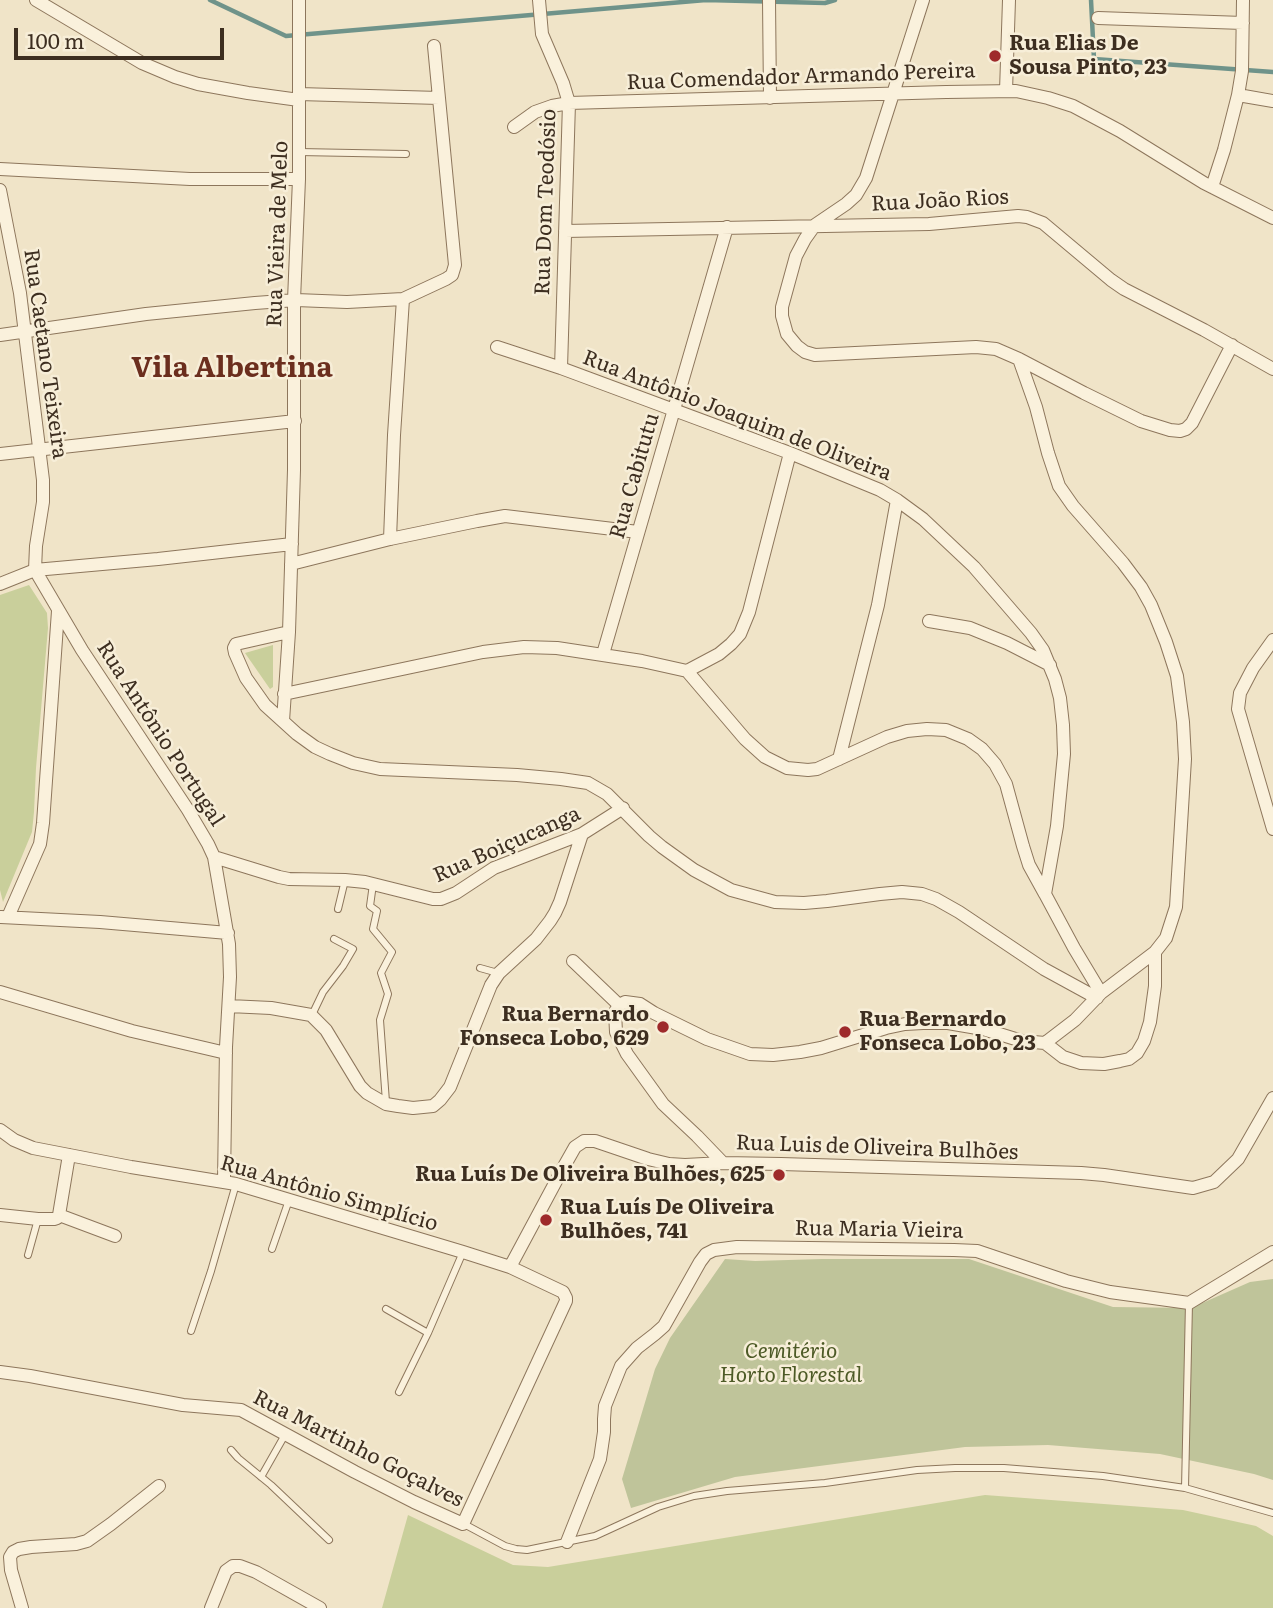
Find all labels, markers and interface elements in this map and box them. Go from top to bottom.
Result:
scale bar [18,14,228,58]
text: 100 m [27,24,84,55]
place label: Rua Elias De Sousa Pinto, 23 [1009,31,1167,81]
marker: Rua Elias De Sousa Pinto, 23 [987,48,1003,64]
street label: Rua Comendador Armando Pereira [626,58,976,96]
street label: Rua Dom Teodósio [530,108,562,296]
street label: Rua Vieira de Melo [262,140,294,328]
street label: Rua João Rios [871,185,1009,217]
street label: Rua Caetano Teixeira [18,247,72,461]
street label: Rua Antônio Joaquim de Oliveira [579,345,895,487]
district label: Vila Albertina [131,352,333,386]
street label: Rua Cabitutu [605,410,665,542]
street label: Rua Antônio Portugal [91,637,229,831]
street label: Rua Boiçucanga [430,801,584,889]
place label: Rua Bernardo Fonseca Lobo, 629 [459,1002,649,1052]
place label: Rua Bernardo Fonseca Lobo, 23 [859,1007,1036,1057]
marker: Rua Bernardo Fonseca Lobo, 629 [655,1019,671,1035]
marker: Rua Bernardo Fonseca Lobo, 23 [837,1024,853,1040]
street label: Rua Luis de Oliveira Bulhões [735,1130,1019,1166]
street label: Rua Antônio Simplício [217,1151,441,1237]
place label: Rua Luís De Oliveira Bulhões, 625 [415,1162,765,1188]
marker: Rua Luís De Oliveira Bulhões, 625 [771,1167,787,1183]
place label: Rua Luís De Oliveira Bulhões, 741 [560,1195,774,1245]
marker: Rua Luís De Oliveira Bulhões, 741 [538,1212,554,1228]
street label: Rua Maria Vieira [794,1216,964,1244]
park label: Cemitério Horto Florestal [720,1339,862,1389]
street label: Rua Martinho Goçalves [249,1385,467,1513]

